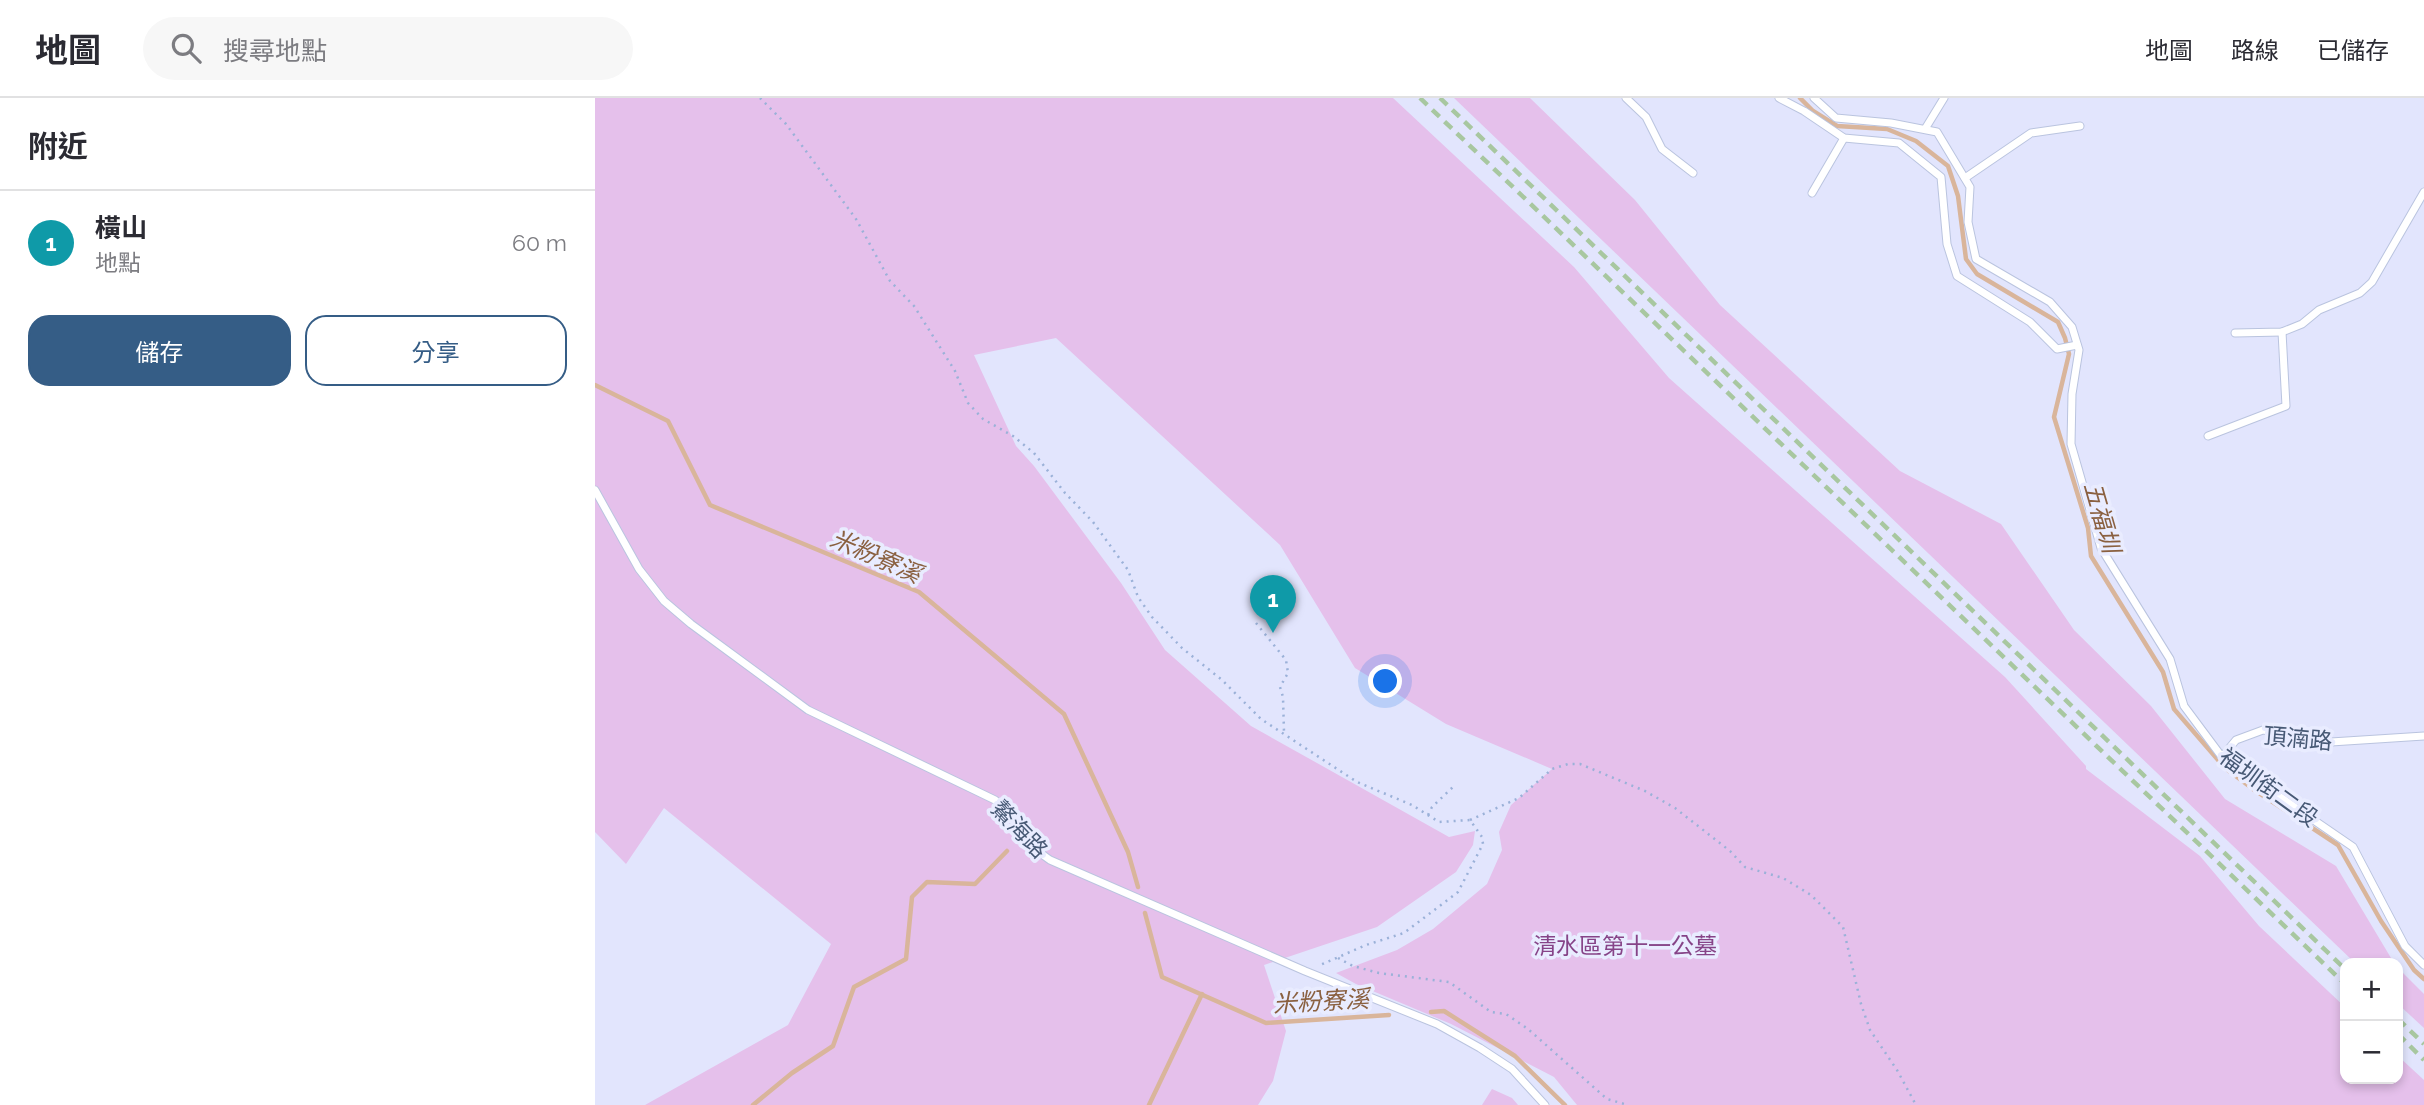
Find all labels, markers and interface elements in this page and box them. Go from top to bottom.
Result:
search box [143,17,633,80]
icon: search [167,29,205,67]
text: 地圖 [35,31,101,70]
text: 搜尋地點 [223,36,327,66]
text: 地圖 [2145,36,2193,65]
text: 路線 [2231,36,2279,65]
text: 已儲存 [2317,36,2389,65]
text: 附近 [28,129,88,164]
text: 橫山 [95,213,147,243]
text: 1 [45,229,57,256]
text: 60 m [512,229,567,256]
text: 地點 [95,249,141,276]
button: 儲存 [28,315,291,386]
button: 分享 [305,315,567,386]
water label: 五福圳 [2078,478,2127,558]
water label: 米粉寮溪 [826,523,928,590]
pin: 1 [1250,575,1296,633]
your location [1368,664,1402,698]
street label: 頂湳路 [2262,722,2334,754]
street label: 福圳街二段 [2215,742,2323,832]
street label: 鰲海路 [986,795,1054,863]
park label: 清水區第十一公墓 [1533,932,1717,959]
map controls [2340,958,2403,1084]
button: + [2340,958,2403,1021]
water label: 米粉寮溪 [1272,984,1373,1018]
button: − [2340,1021,2403,1084]

